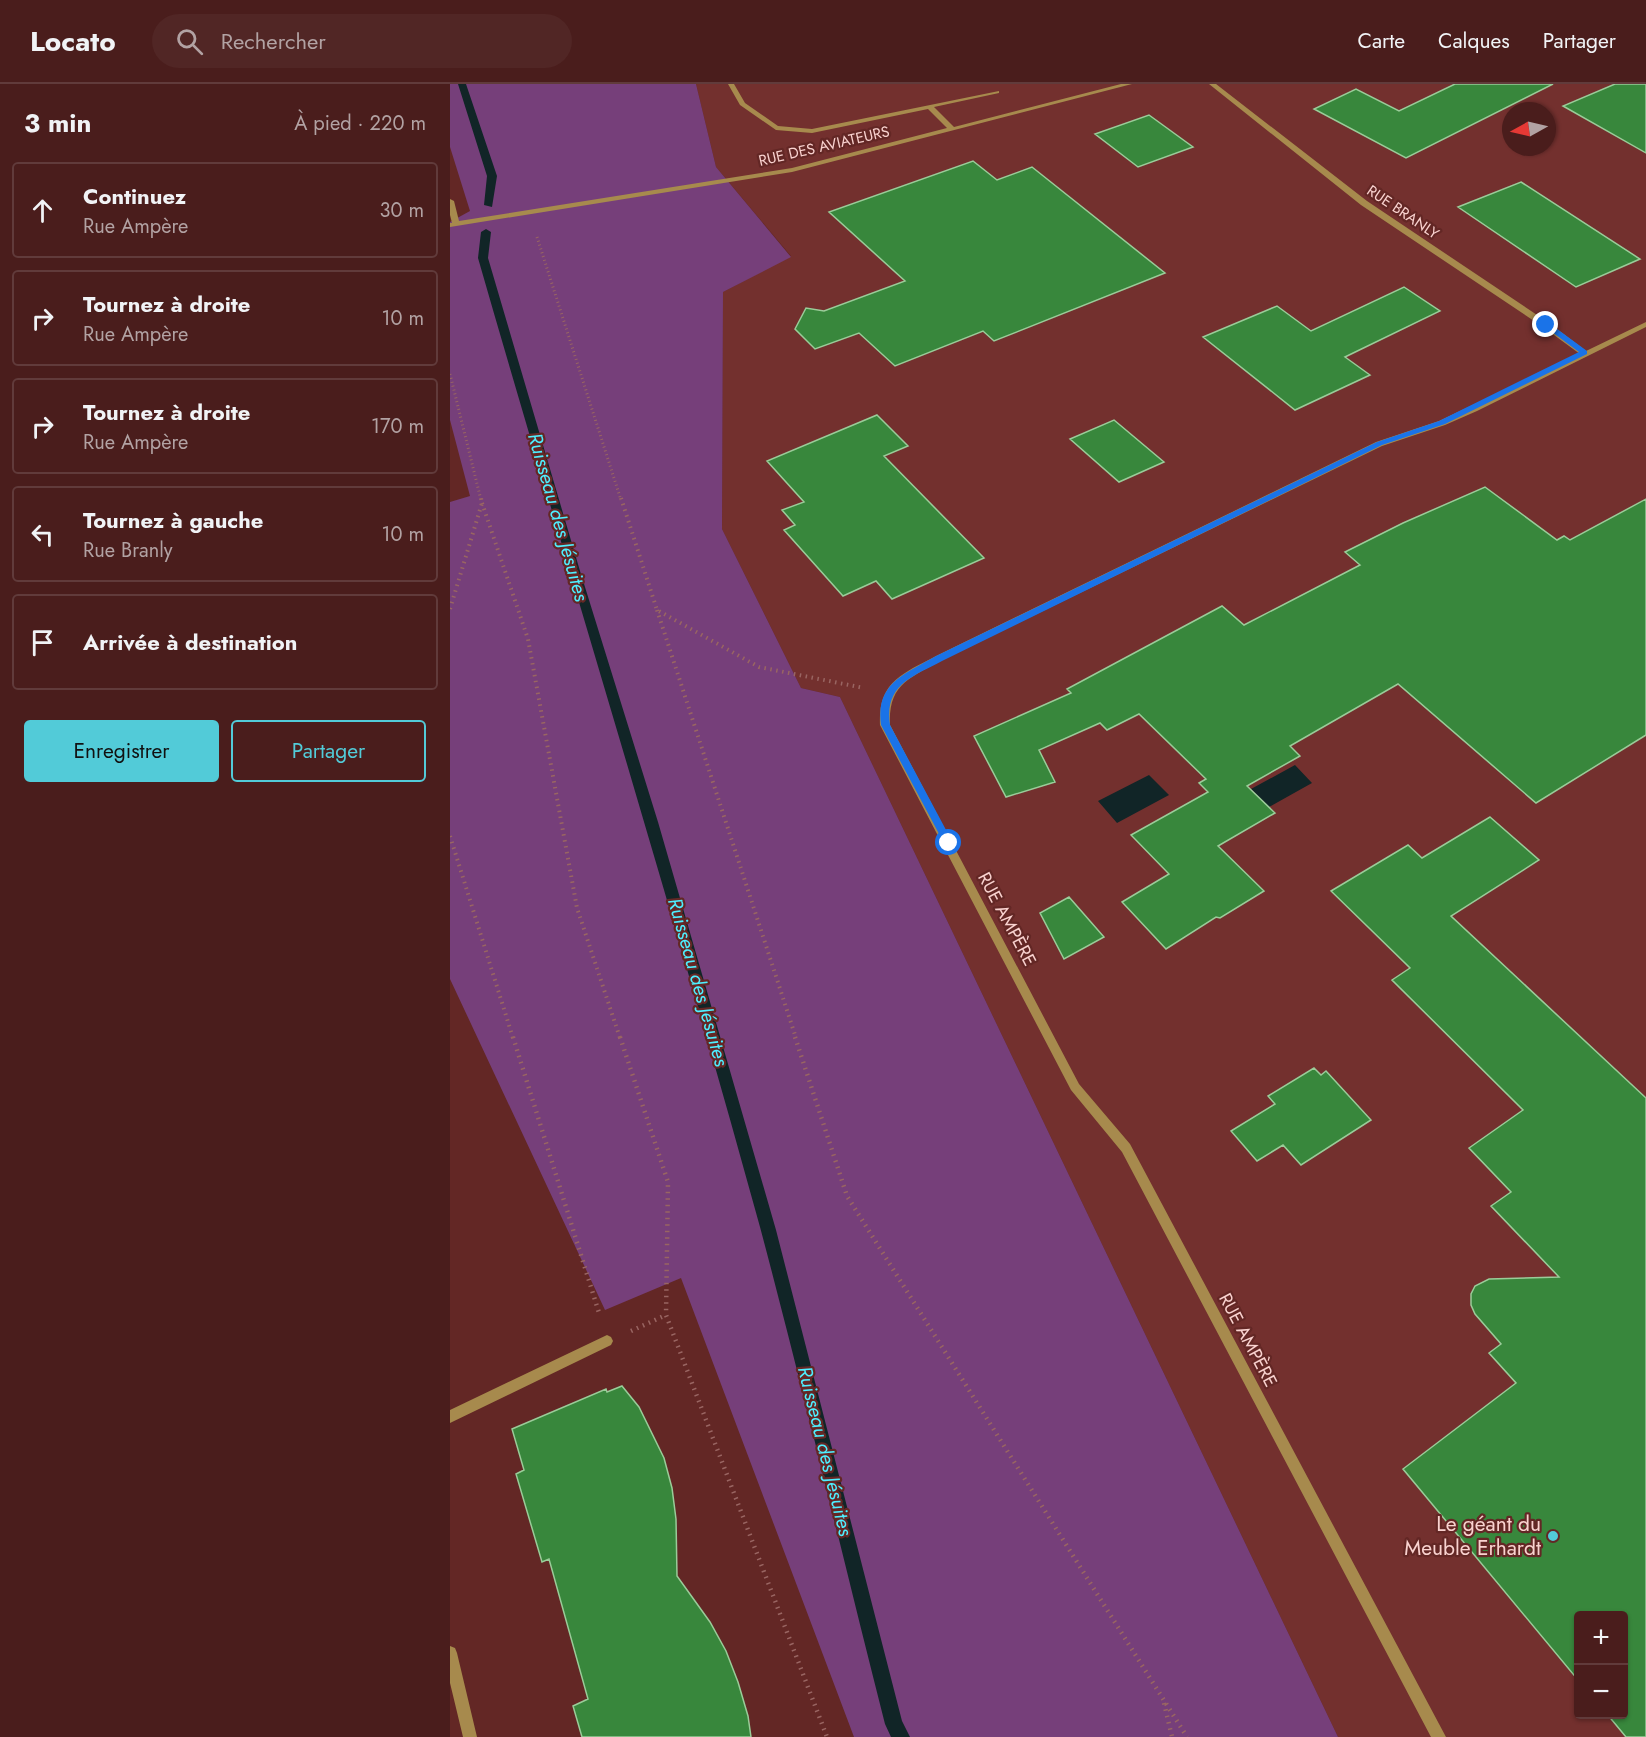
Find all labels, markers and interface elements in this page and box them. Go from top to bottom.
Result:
search box [152,14,572,68]
text: Locato [30,21,116,62]
icon: search [173,25,206,58]
text: Rechercher [221,25,326,57]
text: Carte [1358,26,1405,56]
text: Calques [1438,26,1510,56]
text: Partager [1543,26,1616,56]
north arrow [1502,102,1556,156]
text: 3 min [24,104,91,142]
text: À pied · 220 m [294,109,426,138]
street label: RUE DES AVIATEURS [756,120,892,172]
text: Continuez [83,180,186,212]
street label: RUE BRANLY [1362,180,1444,245]
icon: ahead [26,194,59,227]
text: 30 m [379,196,424,225]
text: Rue Ampère [83,212,188,241]
text: Tournez à droite [83,288,250,320]
icon: right [26,302,59,335]
text: 10 m [381,304,424,333]
route end [1532,311,1558,337]
text: Rue Ampère [83,320,188,349]
text: Tournez à droite [83,396,250,428]
icon: right [26,410,59,443]
text: 170 m [371,412,424,441]
text: Rue Ampère [83,428,188,457]
water label: Ruisseau des Jésuites [520,429,596,605]
text: Tournez à gauche [83,504,263,536]
icon: left [26,518,59,551]
text: 10 m [381,520,424,549]
text: Rue Branly [83,536,173,565]
icon: arrive [26,626,59,659]
text: Arrivée à destination [83,626,297,658]
button: Enregistrer [24,720,219,782]
button: Partager [231,720,426,782]
route start [935,829,961,855]
street label: RUE AMPÈRE [971,867,1043,971]
water label: Ruisseau des Jésuites [660,894,736,1070]
street label: RUE AMPÈRE [1212,1288,1284,1392]
water label: Ruisseau des Jésuites [790,1363,860,1539]
place label: Le géant du Meuble Erhardt [1404,1509,1541,1563]
marker: Le géant du Meuble Erhardt [1546,1529,1560,1543]
map controls [1574,1611,1628,1719]
button: + [1574,1611,1628,1665]
button: − [1574,1665,1628,1719]

